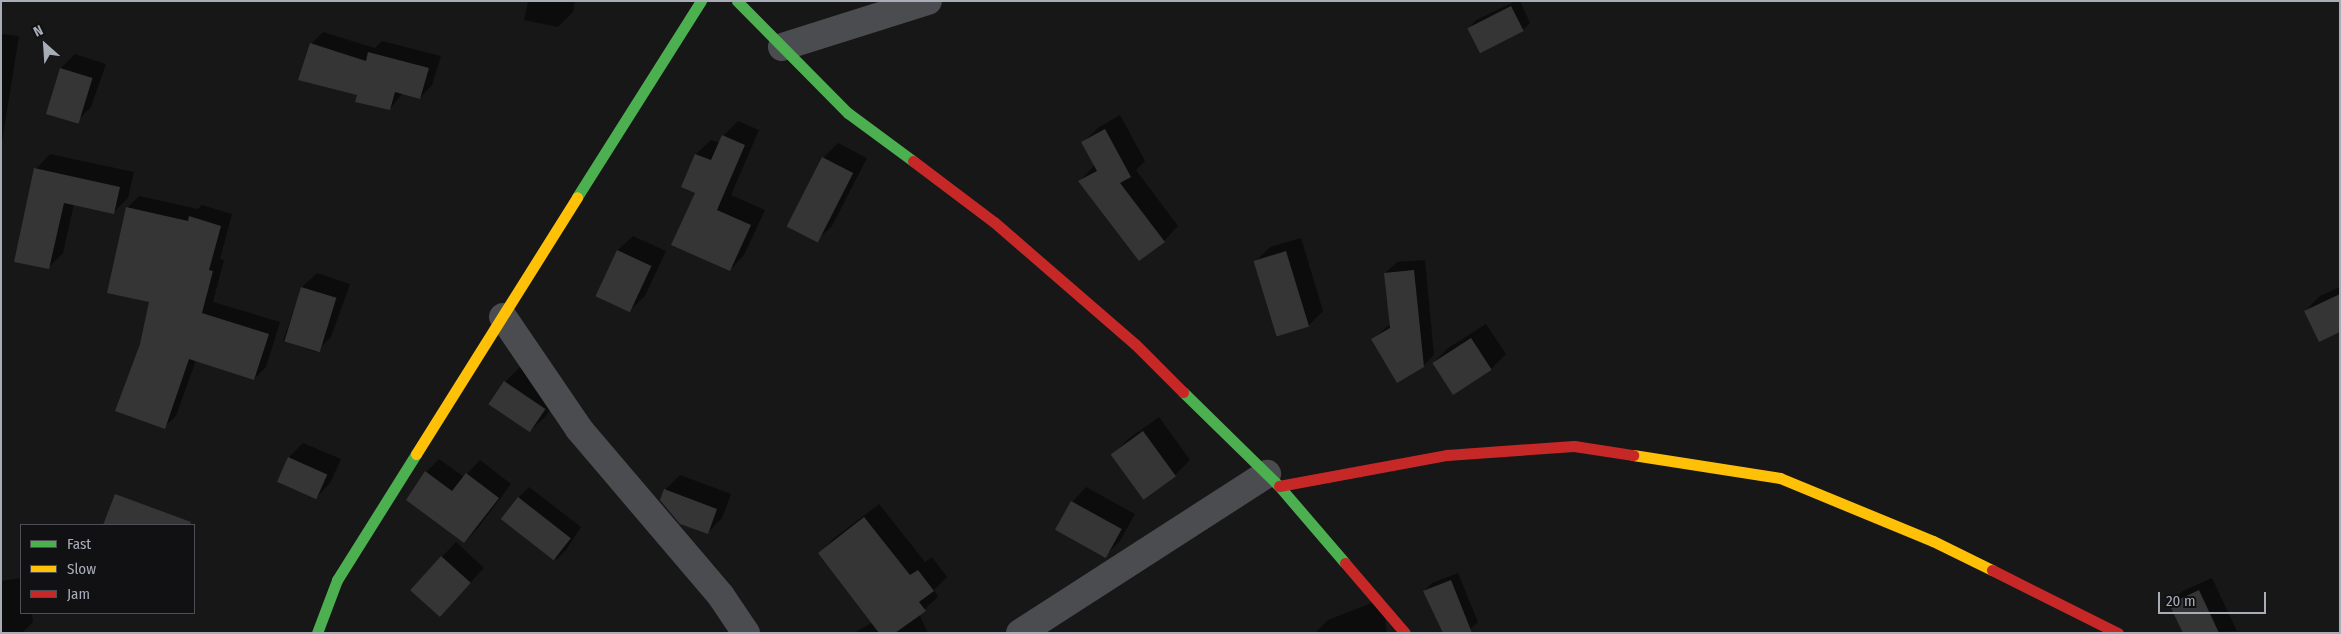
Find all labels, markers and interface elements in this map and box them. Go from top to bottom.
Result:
north arrow [20,20,70,70]
text: N [31,22,46,41]
legend [20,524,195,614]
text: Fast [67,535,91,553]
text: Slow [67,560,96,578]
scale bar [2161,582,2268,614]
text: Jam [67,585,90,603]
text: 20 m [2166,592,2196,610]

